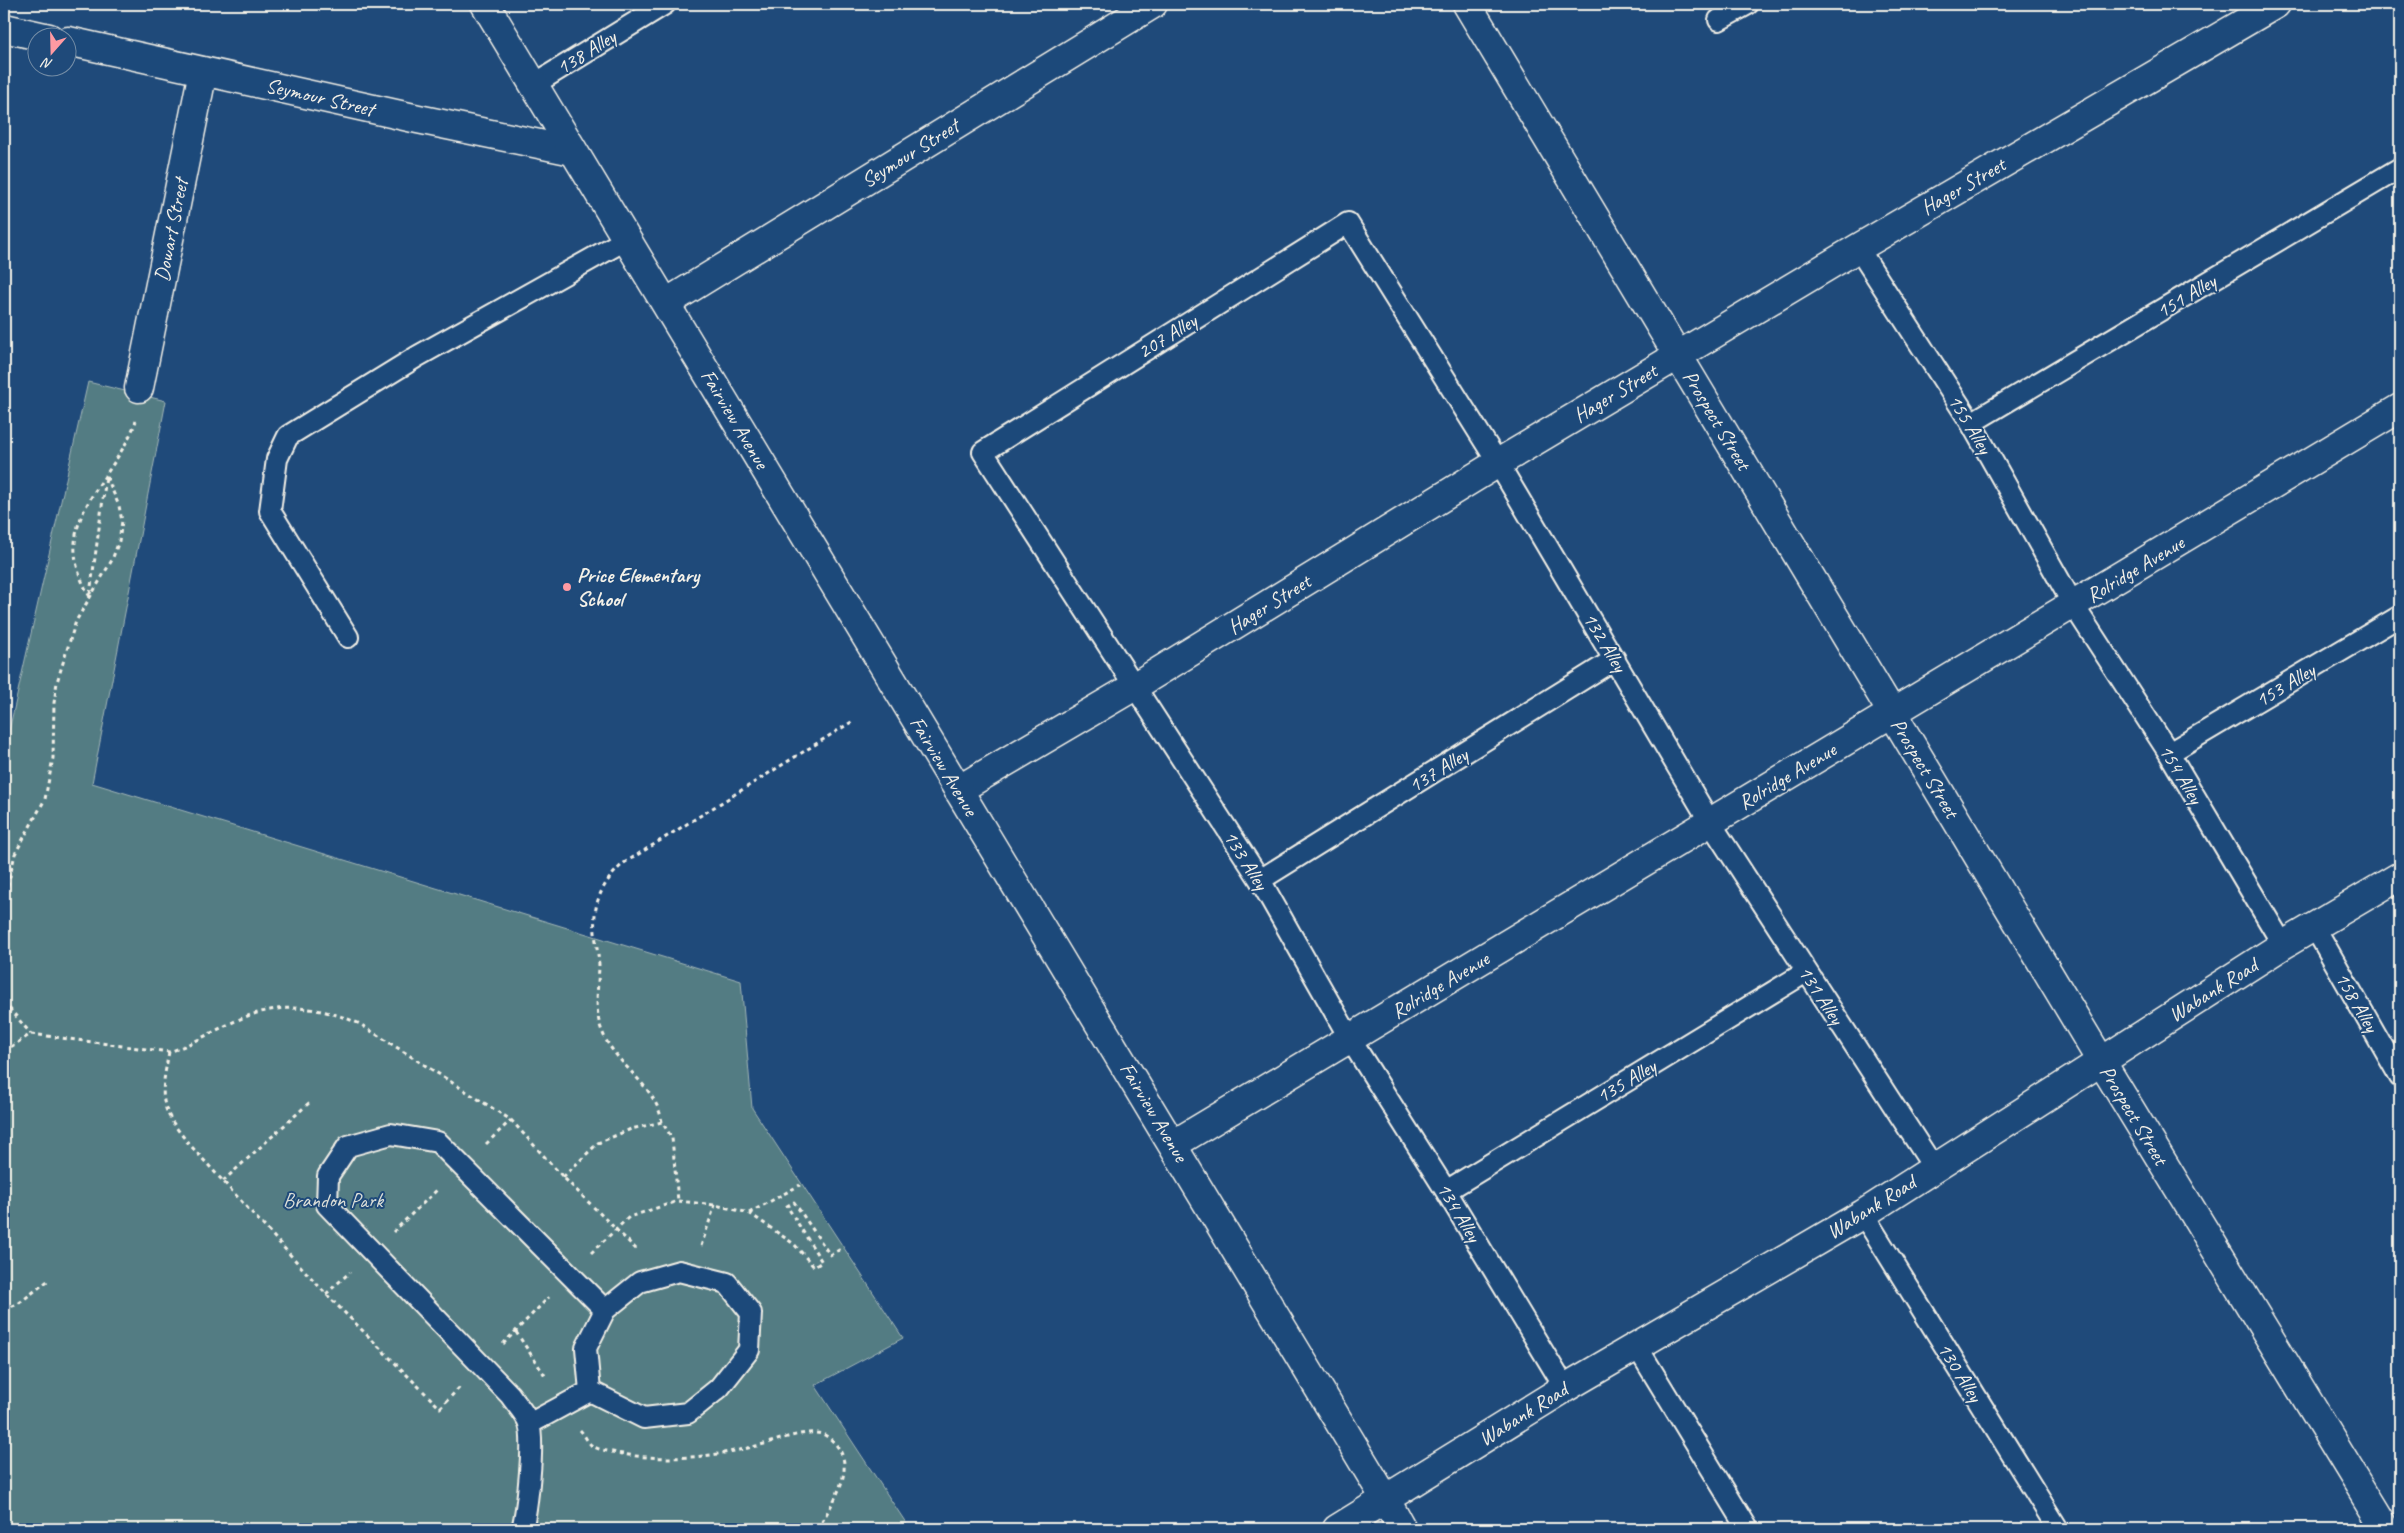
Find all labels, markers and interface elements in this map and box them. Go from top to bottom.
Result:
street label: 138 Alley [552,23,622,80]
north arrow [28,28,78,78]
text: N [39,53,55,73]
street label: Seymour Street [263,72,380,123]
street label: Seymour Street [856,111,966,193]
street label: Hager Street [1916,150,2012,221]
street label: Dowart Street [148,173,194,284]
street label: 151 Alley [2151,267,2222,324]
street label: 207 Alley [1133,307,1203,364]
street label: Hager Street [1568,357,1663,428]
street label: Fairview Avenue [695,365,776,475]
street label: Prospect Street [1677,366,1758,476]
street label: 155 Alley [1942,389,1999,460]
street label: Rolridge Avenue [2081,529,2190,608]
place label: Price Elementary School [577,562,701,612]
street label: Hager Street [1223,567,1317,640]
marker: Price Elementary School [561,581,573,593]
street label: 132 Alley [1577,607,1634,678]
street label: 153 Alley [2250,656,2321,713]
street label: Fairview Avenue [904,712,985,822]
street label: Prospect Street [1885,714,1966,824]
street label: Rolridge Avenue [1733,736,1842,815]
street label: 154 Alley [2153,739,2210,810]
street label: 137 Alley [1404,741,1474,798]
street label: 133 Alley [1218,826,1275,896]
street label: Rolridge Avenue [1386,945,1495,1024]
street label: Wabank Road [2164,951,2265,1028]
street label: 131 Alley [1792,961,1851,1031]
street label: 158 Alley [2329,967,2385,1038]
street label: 135 Alley [1591,1052,1662,1109]
street label: Fairview Avenue [1114,1058,1195,1168]
street label: Prospect Street [2094,1061,2175,1171]
street label: Wabank Road [1822,1168,1923,1245]
street label: 134 Alley [1431,1177,1488,1248]
park label: Brandon Park [283,1187,384,1213]
street label: 130 Alley [1932,1338,1989,1408]
street label: Wabank Road [1474,1375,1575,1452]

